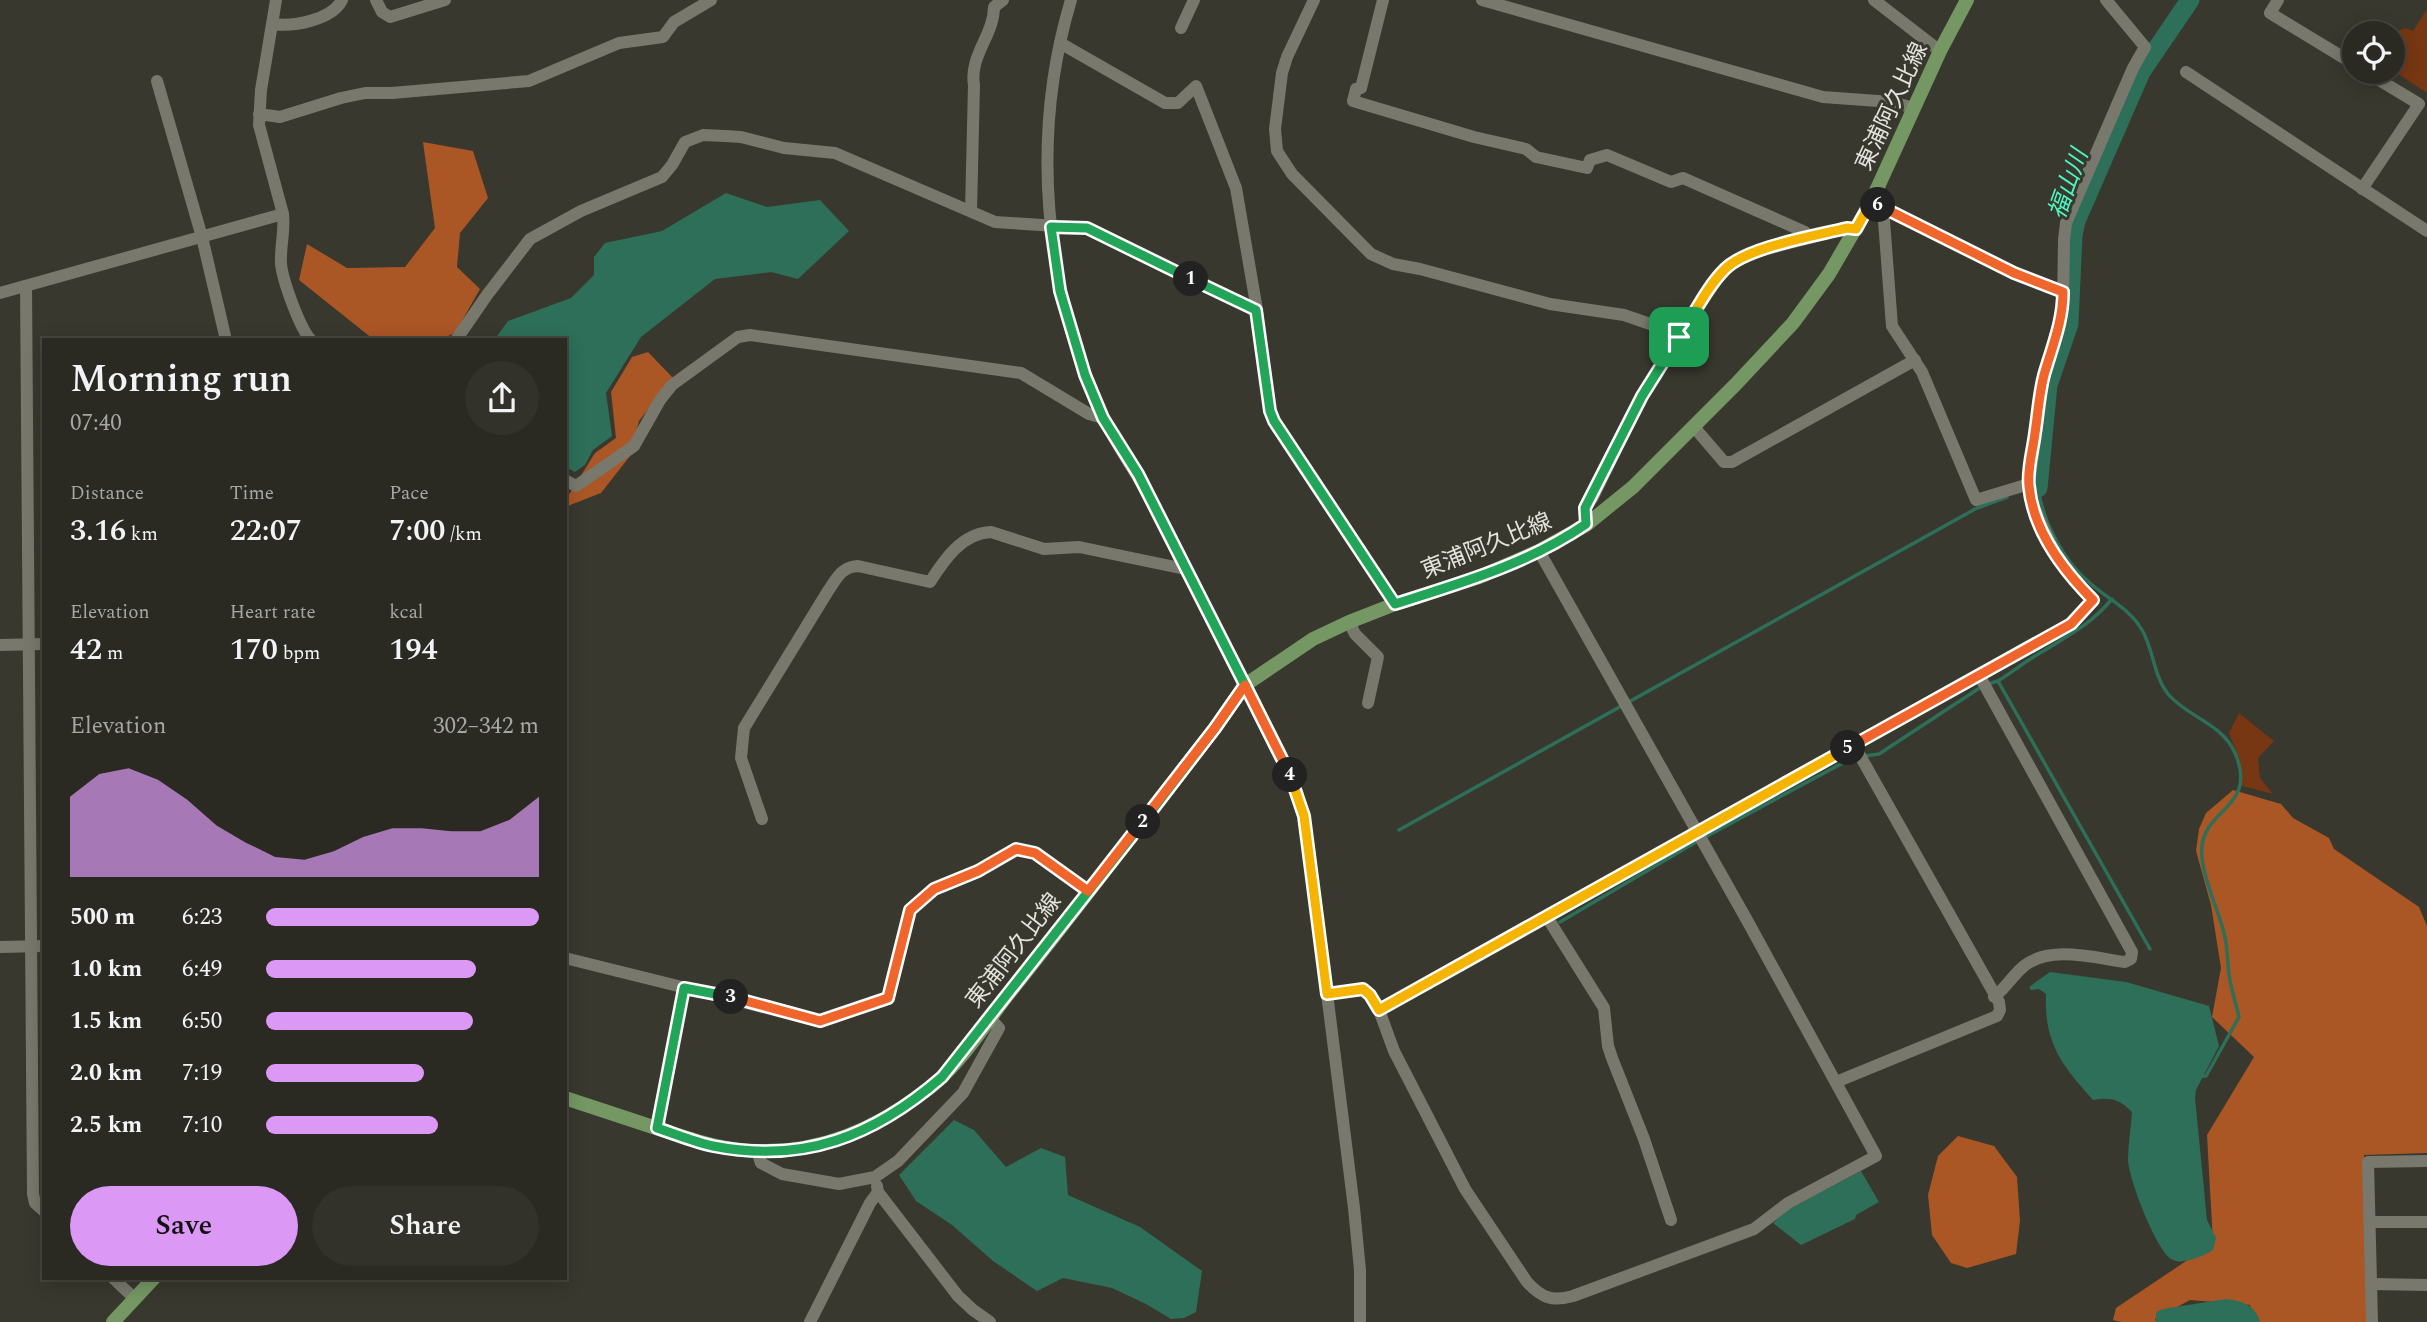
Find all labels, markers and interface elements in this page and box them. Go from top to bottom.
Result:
map controls [2342,21,2405,84]
button: locate [2342,21,2405,84]
street label: 東浦阿久比線 [1847,37,1937,177]
water label: 福山川 [2040,142,2099,224]
pin: 6 [1860,188,1896,222]
text: 6 [1872,190,1883,219]
pin: 1 [1174,262,1208,296]
text: 1 [1185,264,1196,293]
pin [1649,307,1709,367]
icon: arrive [1660,318,1698,356]
text: Morning run [70,351,292,409]
button: share [465,361,539,435]
text: 07:40 [70,406,122,441]
text: Distance [70,479,144,508]
text: Time [230,479,274,508]
text: Pace [389,479,429,508]
street label: 東浦阿久比線 [1416,504,1557,588]
text: 3.16 [70,508,126,554]
text: 22:07 [230,508,302,554]
text: 7:00 [389,508,445,554]
text: km [126,520,158,549]
text: /km [445,520,482,549]
text: Elevation [70,598,150,627]
text: Heart rate [230,598,316,627]
text: kcal [389,598,423,627]
text: 42 [70,627,102,673]
text: 170 [230,627,278,673]
text: 194 [389,627,438,673]
text: m [102,639,123,668]
text: bpm [278,639,320,668]
text: Elevation [70,709,166,744]
text: 302–342 m [433,709,539,744]
pin: 5 [1830,730,1866,766]
text: 5 [1842,733,1853,762]
pin: 4 [1272,758,1308,792]
text: 4 [1284,760,1295,789]
pin: 2 [1126,804,1160,840]
text: 2 [1137,807,1148,836]
street label: 東浦阿久比線 [958,886,1070,1016]
text: 500 m [70,900,135,935]
text: 6:23 [182,900,222,935]
text: 1.0 km [70,952,142,987]
text: 6:49 [182,952,222,987]
pin: 3 [714,979,748,1014]
text: 3 [725,982,736,1011]
text: 1.5 km [70,1004,142,1039]
text: 6:50 [182,1004,222,1039]
text: 2.0 km [70,1056,142,1091]
text: 7:19 [182,1056,222,1091]
text: 2.5 km [70,1108,142,1143]
text: 7:10 [182,1108,222,1143]
button: Save [70,1186,298,1266]
button: Share [312,1186,539,1266]

